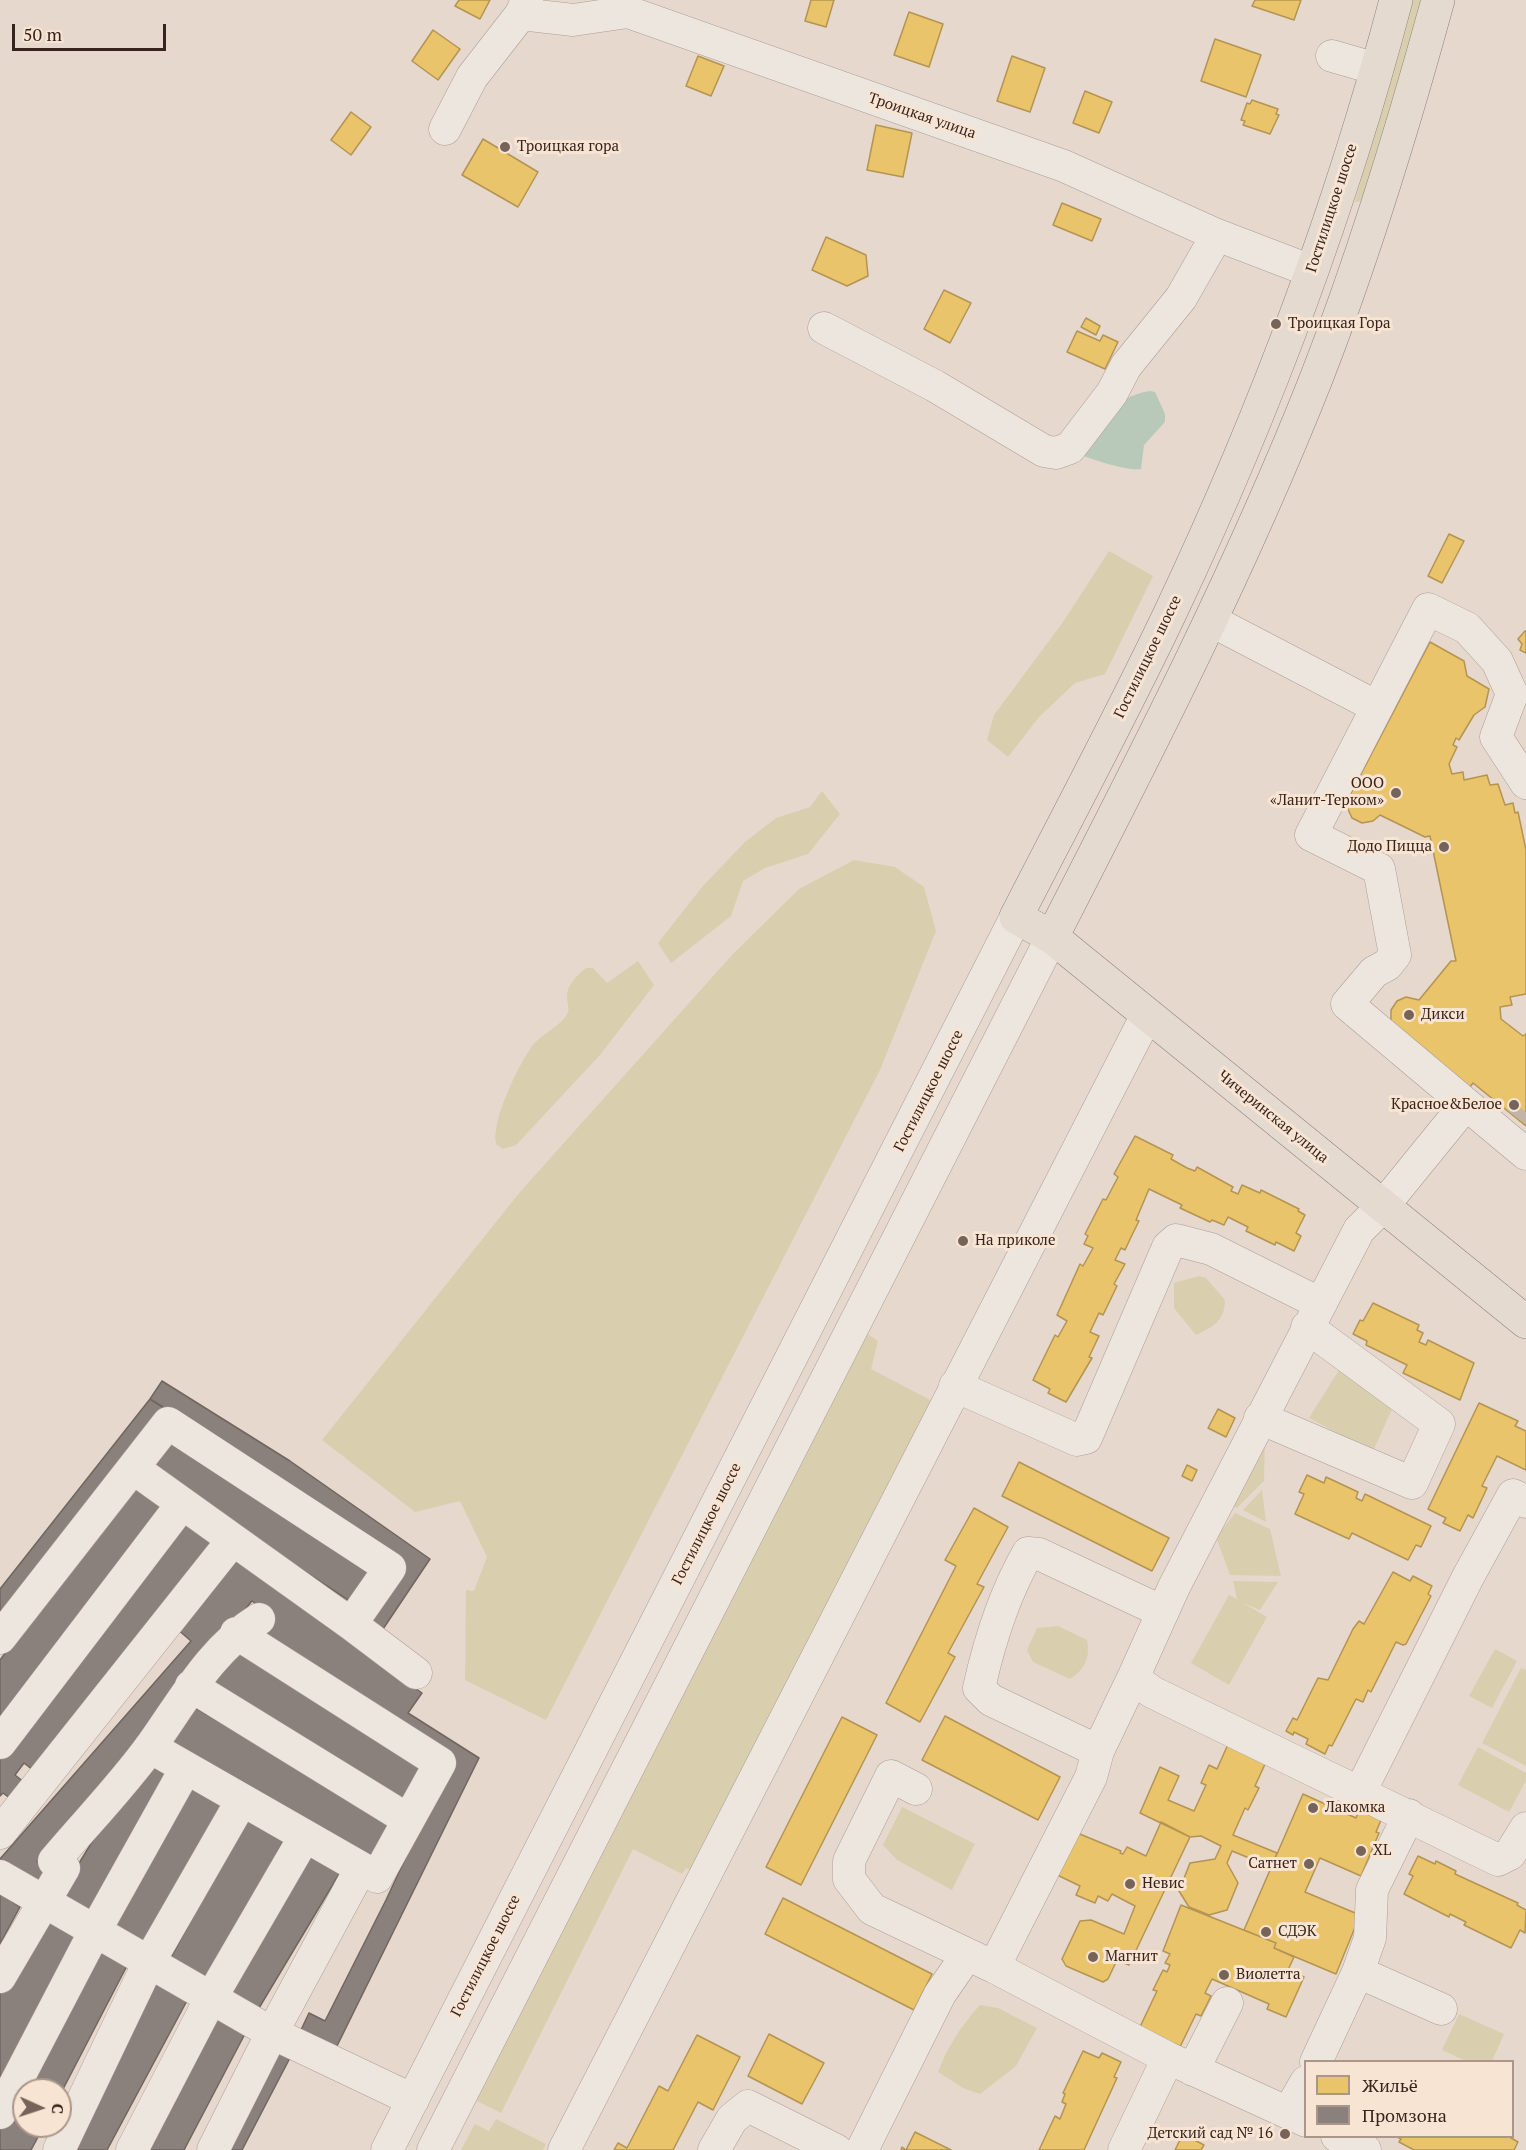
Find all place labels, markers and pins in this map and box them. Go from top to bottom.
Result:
place label: Троицкая гора [517,138,619,156]
marker: Троицкая гора [498,140,512,154]
place label: Троицкая Гора [1288,315,1391,333]
marker: Троицкая Гора [1269,317,1283,331]
place label: ООО «Ланит-Терком» [1270,775,1384,810]
marker: ООО «Ланит-Терком» [1389,786,1403,800]
place label: Додо Пицца [1348,838,1432,856]
marker: Додо Пицца [1437,840,1451,854]
place label: Дикси [1421,1006,1465,1024]
marker: Дикси [1402,1008,1416,1022]
place label: Красное&Белое [1391,1096,1502,1114]
marker: Красное&Белое [1507,1098,1521,1112]
place label: На приколе [975,1232,1056,1250]
marker: На приколе [956,1234,970,1248]
place label: Лакомка [1325,1799,1385,1817]
marker: Лакомка [1306,1801,1320,1815]
place label: XL [1373,1842,1391,1860]
marker: XL [1354,1844,1368,1858]
place label: Сатнет [1248,1855,1297,1873]
marker: Сатнет [1302,1857,1316,1871]
place label: Невис [1142,1875,1185,1893]
marker: Невис [1123,1877,1137,1891]
place label: СДЭК [1278,1923,1317,1941]
marker: СДЭК [1259,1925,1273,1939]
place label: Магнит [1105,1948,1158,1966]
marker: Магнит [1086,1950,1100,1964]
place label: Виолетта [1236,1966,1300,1984]
marker: Виолетта [1217,1968,1231,1982]
place label: Детский сад № 16 [1148,2125,1273,2143]
marker: Детский сад № 16 [1278,2127,1292,2141]

